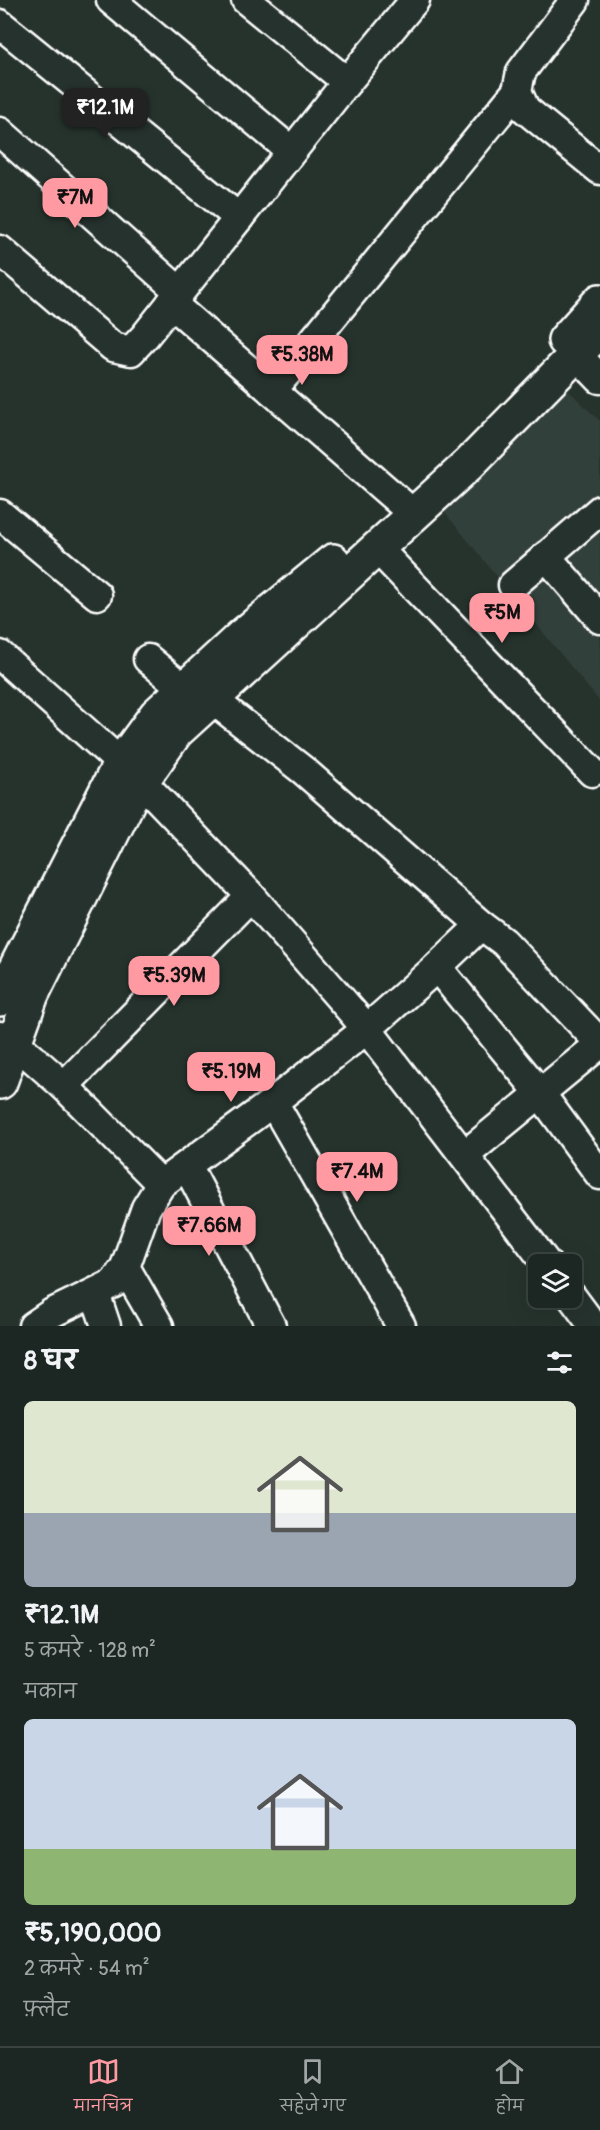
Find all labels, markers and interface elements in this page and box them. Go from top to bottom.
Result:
pin: ₹12.1M [56,88,154,139]
text: ₹12.1M [76,95,134,120]
pin: ₹7M [46,178,104,229]
text: ₹7M [57,185,93,210]
pin: ₹5.38M [253,335,351,386]
text: ₹5.38M [271,342,333,367]
pin: ₹5M [473,593,531,644]
text: ₹5M [483,600,521,625]
pin: ₹5.39M [125,956,223,1007]
text: ₹5.39M [142,963,206,988]
pin: ₹5.19M [182,1052,280,1103]
text: ₹5.19M [201,1059,261,1084]
pin: ₹7.4M [315,1152,399,1203]
text: ₹7.4M [331,1159,383,1184]
pin: ₹7.66M [160,1206,258,1257]
text: ₹7.66M [177,1213,241,1238]
map controls [528,1254,582,1308]
button: layers [528,1254,582,1308]
text: 8 घर [24,1345,77,1377]
icon: filters [543,1346,576,1379]
icon: home [246,1440,354,1548]
text: ₹12.1M [24,1599,99,1631]
text: 5 कमरे · 128 m² [24,1638,156,1663]
text: मकान [24,1679,77,1704]
icon: home [246,1758,354,1866]
text: ₹5,190,000 [24,1917,162,1949]
text: 2 कमरे · 54 m² [24,1956,150,1981]
text: फ़्लैट [24,1997,70,2022]
tab: मानचित्र [74,2055,132,2123]
tab: सहेजे गए [280,2055,346,2123]
tab: होम [493,2055,526,2123]

